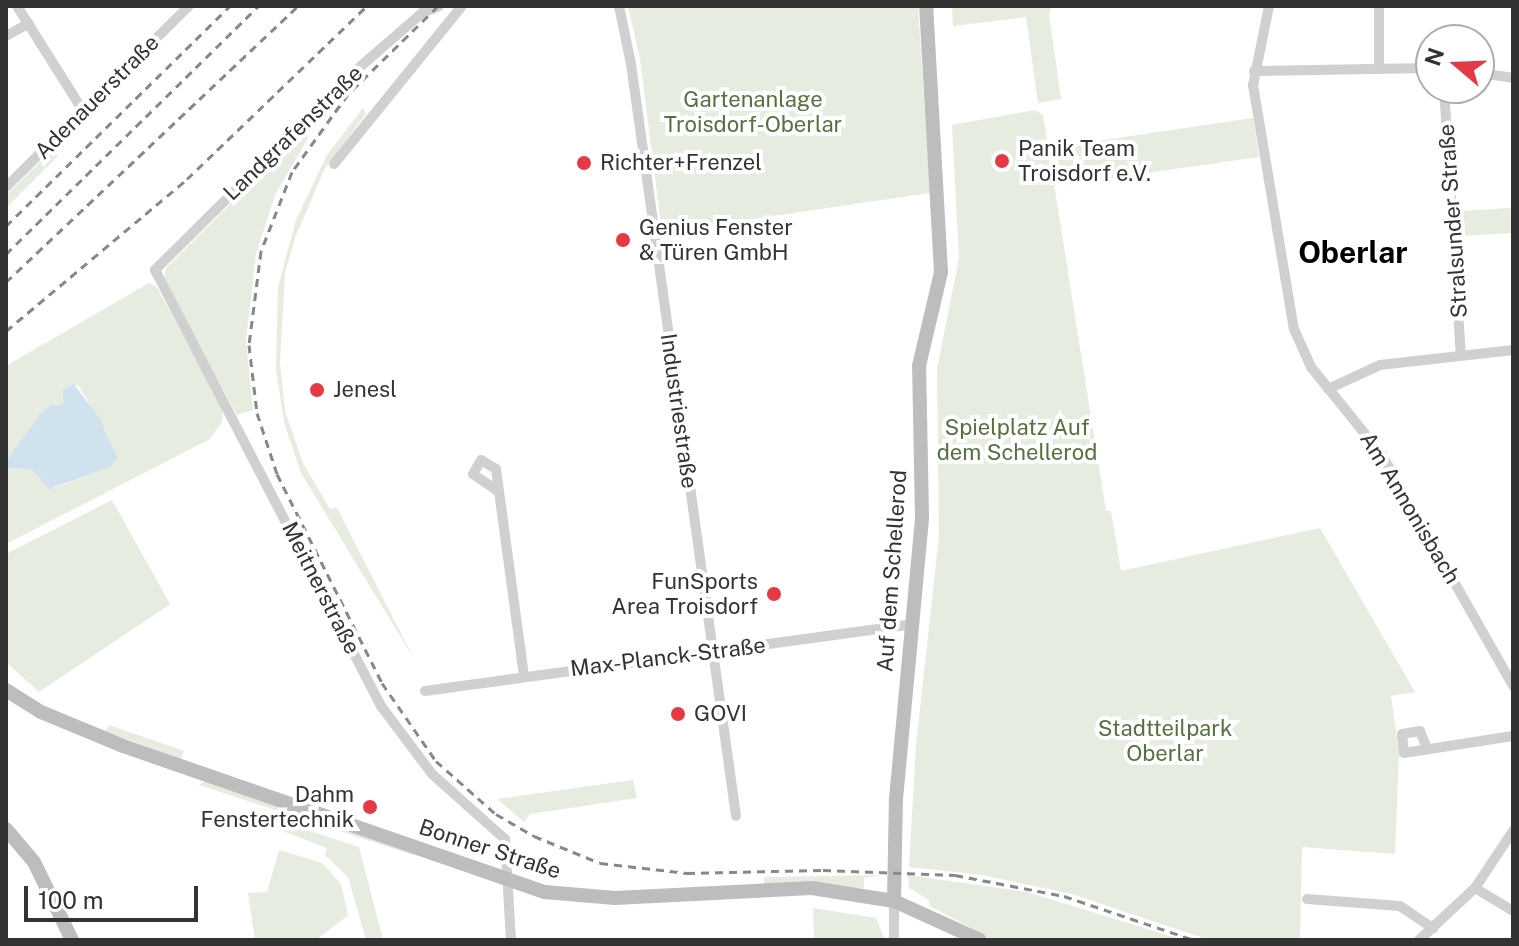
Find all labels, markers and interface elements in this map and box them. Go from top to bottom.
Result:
north arrow [1415,24,1495,104]
street label: Adenauerstraße [29,29,165,165]
text: N [1419,44,1449,69]
street label: Landgrafenstraße [218,60,368,206]
park label: Gartenanlage Troisdorf-Oberlar [664,86,842,138]
street label: Stralsunder Straße [1433,123,1473,319]
place label: Panik Team Troisdorf e.V. [1018,135,1151,186]
place label: Richter+Frenzel [600,150,762,176]
marker: Panik Team Troisdorf e.V. [993,152,1011,170]
marker: Richter+Frenzel [575,154,593,172]
place label: Genius Fenster & Türen GmbH [639,214,793,266]
marker: Genius Fenster & Türen GmbH [614,231,632,249]
district label: Oberlar [1298,234,1408,270]
street label: Industriestraße [655,332,703,490]
place label: Jenesl [333,377,397,403]
marker: Jenesl [308,381,326,399]
park label: Spielplatz Auf dem Schellerod [937,414,1097,466]
street label: Am Annonisbach [1354,427,1466,589]
street label: Auf dem Schellerod [872,469,912,673]
street label: Meitnerstraße [276,518,366,658]
place label: FunSports Area Troisdorf [611,568,758,620]
marker: FunSports Area Troisdorf [765,585,783,603]
street label: Max-Planck-Straße [569,632,767,682]
place label: GOVI [694,701,747,727]
marker: GOVI [669,705,687,723]
park label: Stadtteilpark Oberlar [1098,715,1232,766]
place label: Dahm Fenstertechnik [200,781,354,832]
marker: Dahm Fenstertechnik [361,798,379,816]
street label: Bonner Straße [416,814,564,884]
scale bar [28,870,202,920]
text: 100 m [38,886,104,914]

